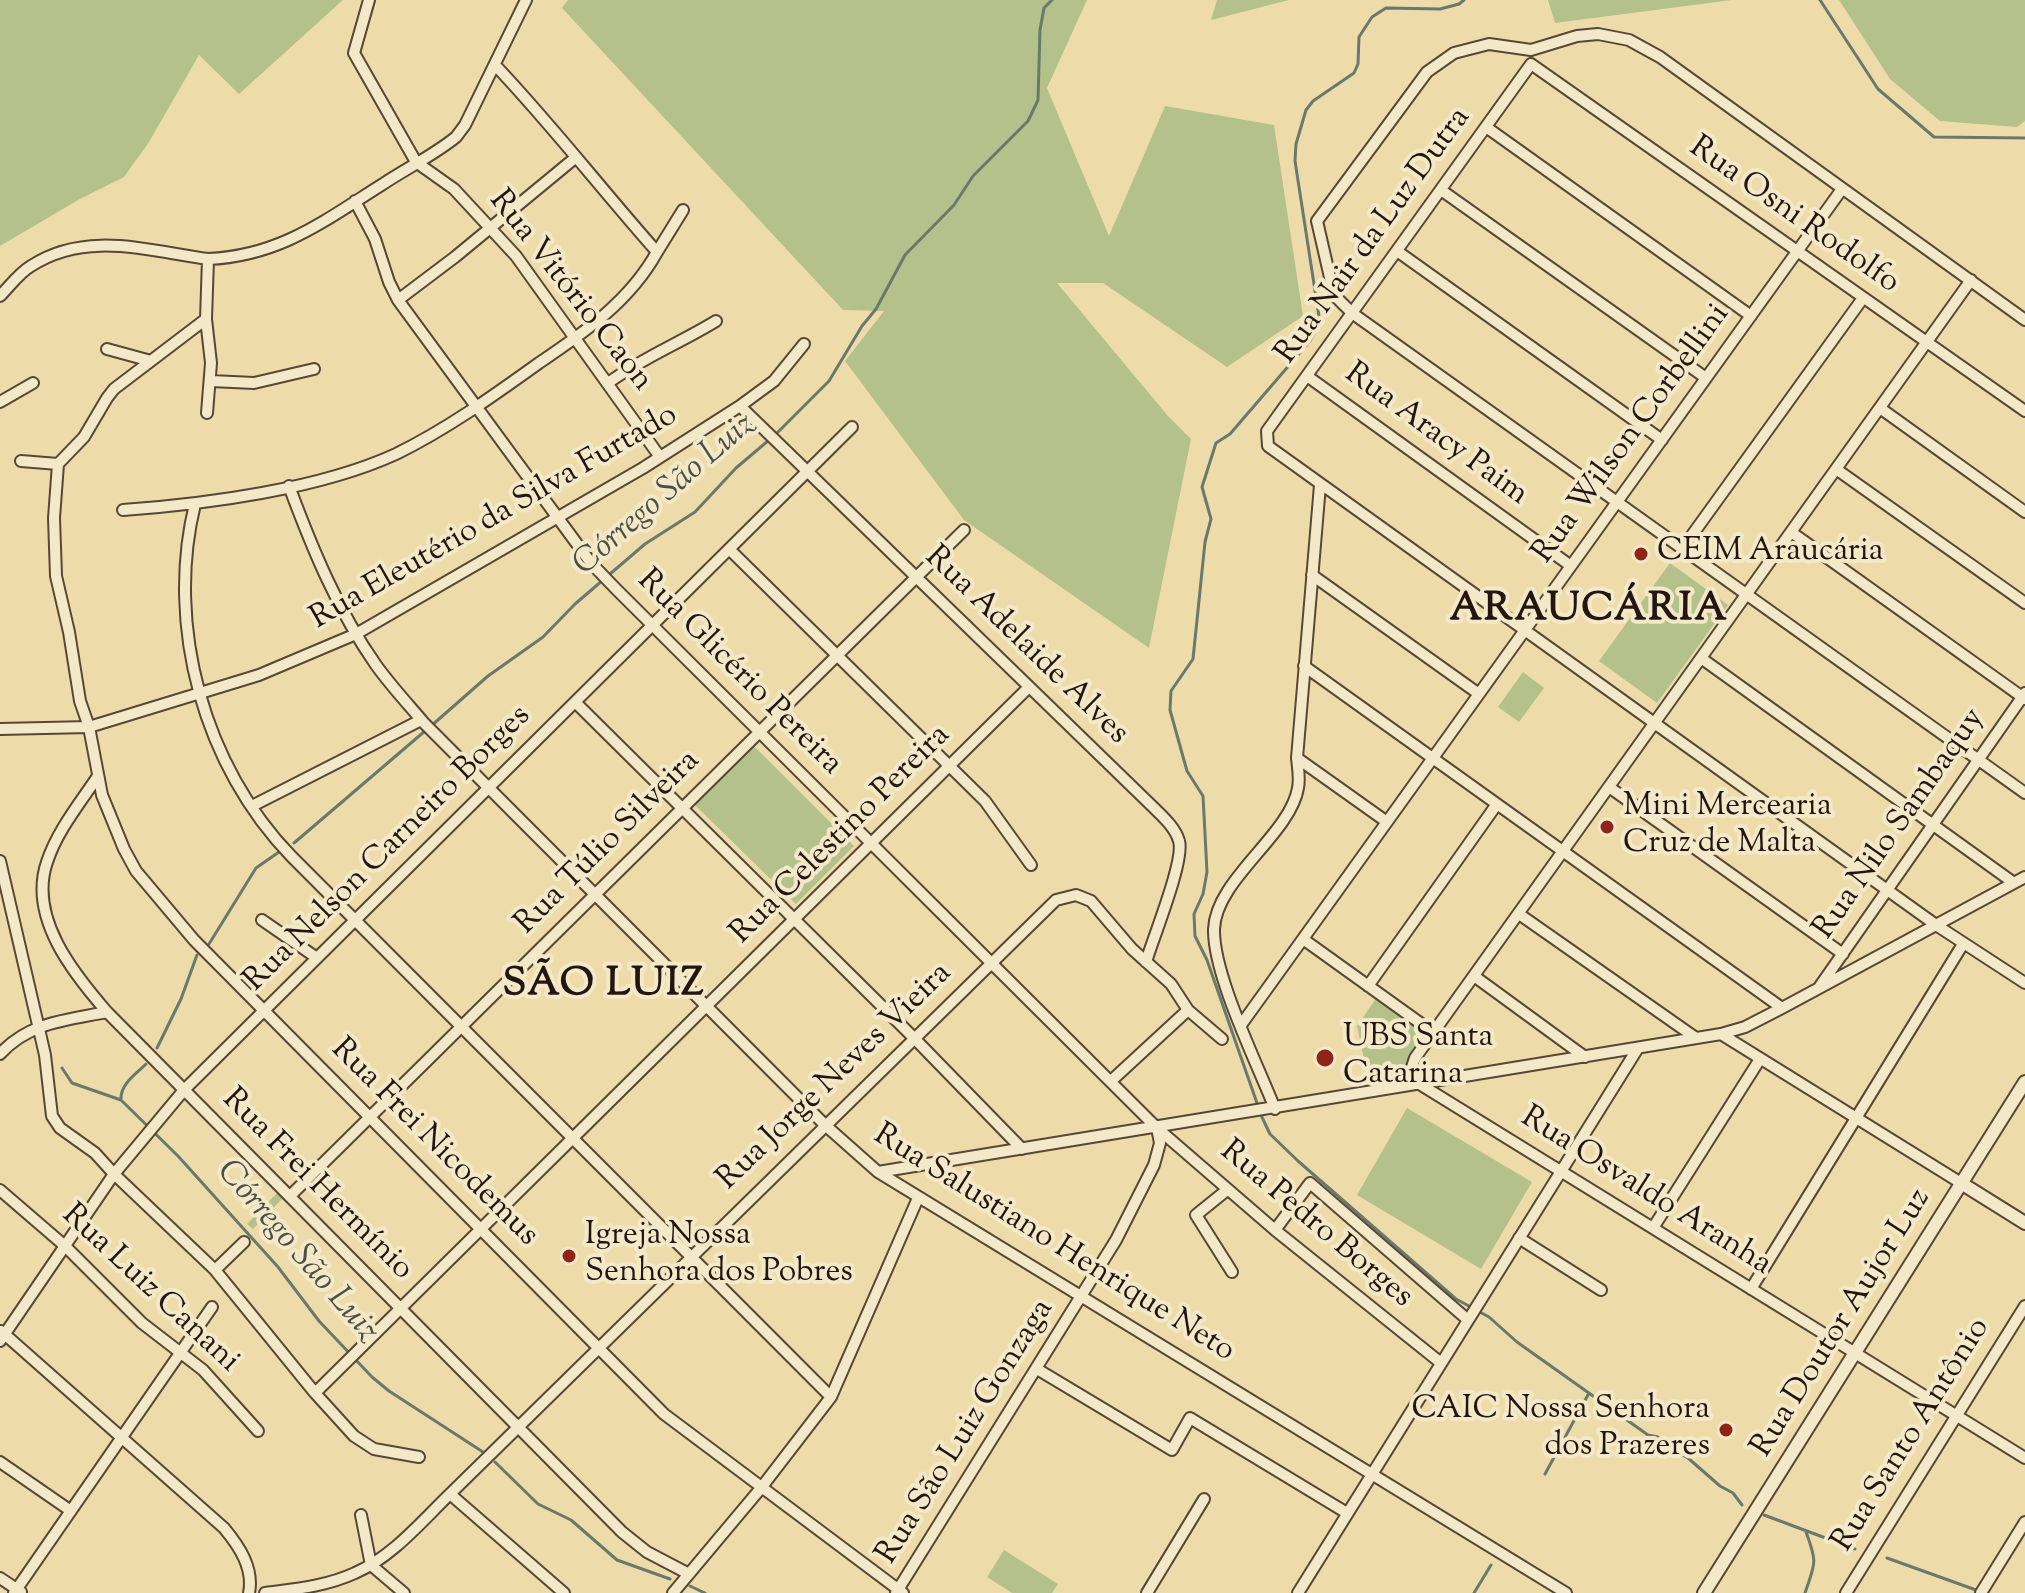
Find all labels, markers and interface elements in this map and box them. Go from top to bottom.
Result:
street label: Rua Nair da Luz Dutra [1269,101,1481,373]
street label: Rua Osni Rodolfo [1680,130,1906,304]
street label: Rua Vitório Caon [479,184,659,400]
street label: Rua Wilson Corbellini [1526,298,1740,572]
street label: Rua Aracy Paim [1336,356,1534,516]
street label: Rua Eleutério da Silva Furtado [305,398,685,640]
water label: Córrego São Luiz [566,406,766,586]
place label: CEIM Araucária [1657,535,1884,573]
street label: Rua Adelaide Alves [915,540,1135,754]
marker: CEIM Araucária [1632,545,1650,563]
street label: Rua Glicério Pereira [627,563,849,785]
district label: ARAUCÁRIA [1449,588,1729,636]
street label: Rua Nelson Carneiro Borges [238,699,540,1001]
street label: Rua Nilo Sambaquy [1807,702,1995,948]
street label: Rua Celestino Pereira [724,718,960,954]
street label: Rua Túlio Silveira [509,744,709,944]
place label: Mini Mercearia Cruz de Malta [1623,790,1832,865]
marker: Mini Mercearia Cruz de Malta [1598,818,1616,836]
street label: Rua Jorge Neves Vieira [711,956,961,1200]
district label: SÃO LUIZ [502,963,706,1011]
place label: UBS Santa Catarina [1343,1021,1493,1096]
street label: Rua Frei Nicodemus [321,1032,545,1256]
marker: UBS Santa Catarina [1314,1047,1336,1069]
street label: Rua Frei Hermínio [212,1082,420,1290]
street label: Rua Osvaldo Aranha [1512,1100,1778,1286]
street label: Rua Salustiano Henrique Neto [865,1118,1241,1372]
street label: Rua Pedro Borges [1211,1134,1419,1318]
water label: Córrego São Luiz [206,1153,386,1353]
street label: Rua Doutor Aujor Luz [1745,1183,1941,1465]
street label: Rua Luiz Canani [52,1198,246,1382]
place label: Igreja Nossa Senhora dos Pobres [585,1219,853,1294]
marker: Igreja Nossa Senhora dos Pobres [560,1247,578,1265]
street label: Rua São Luiz Gonzaga [870,1294,1064,1572]
street label: Rua Santo Antônio [1826,1312,2000,1560]
place label: CAIC Nossa Senhora dos Prazeres [1412,1393,1710,1468]
marker: CAIC Nossa Senhora dos Prazeres [1717,1421,1735,1439]

